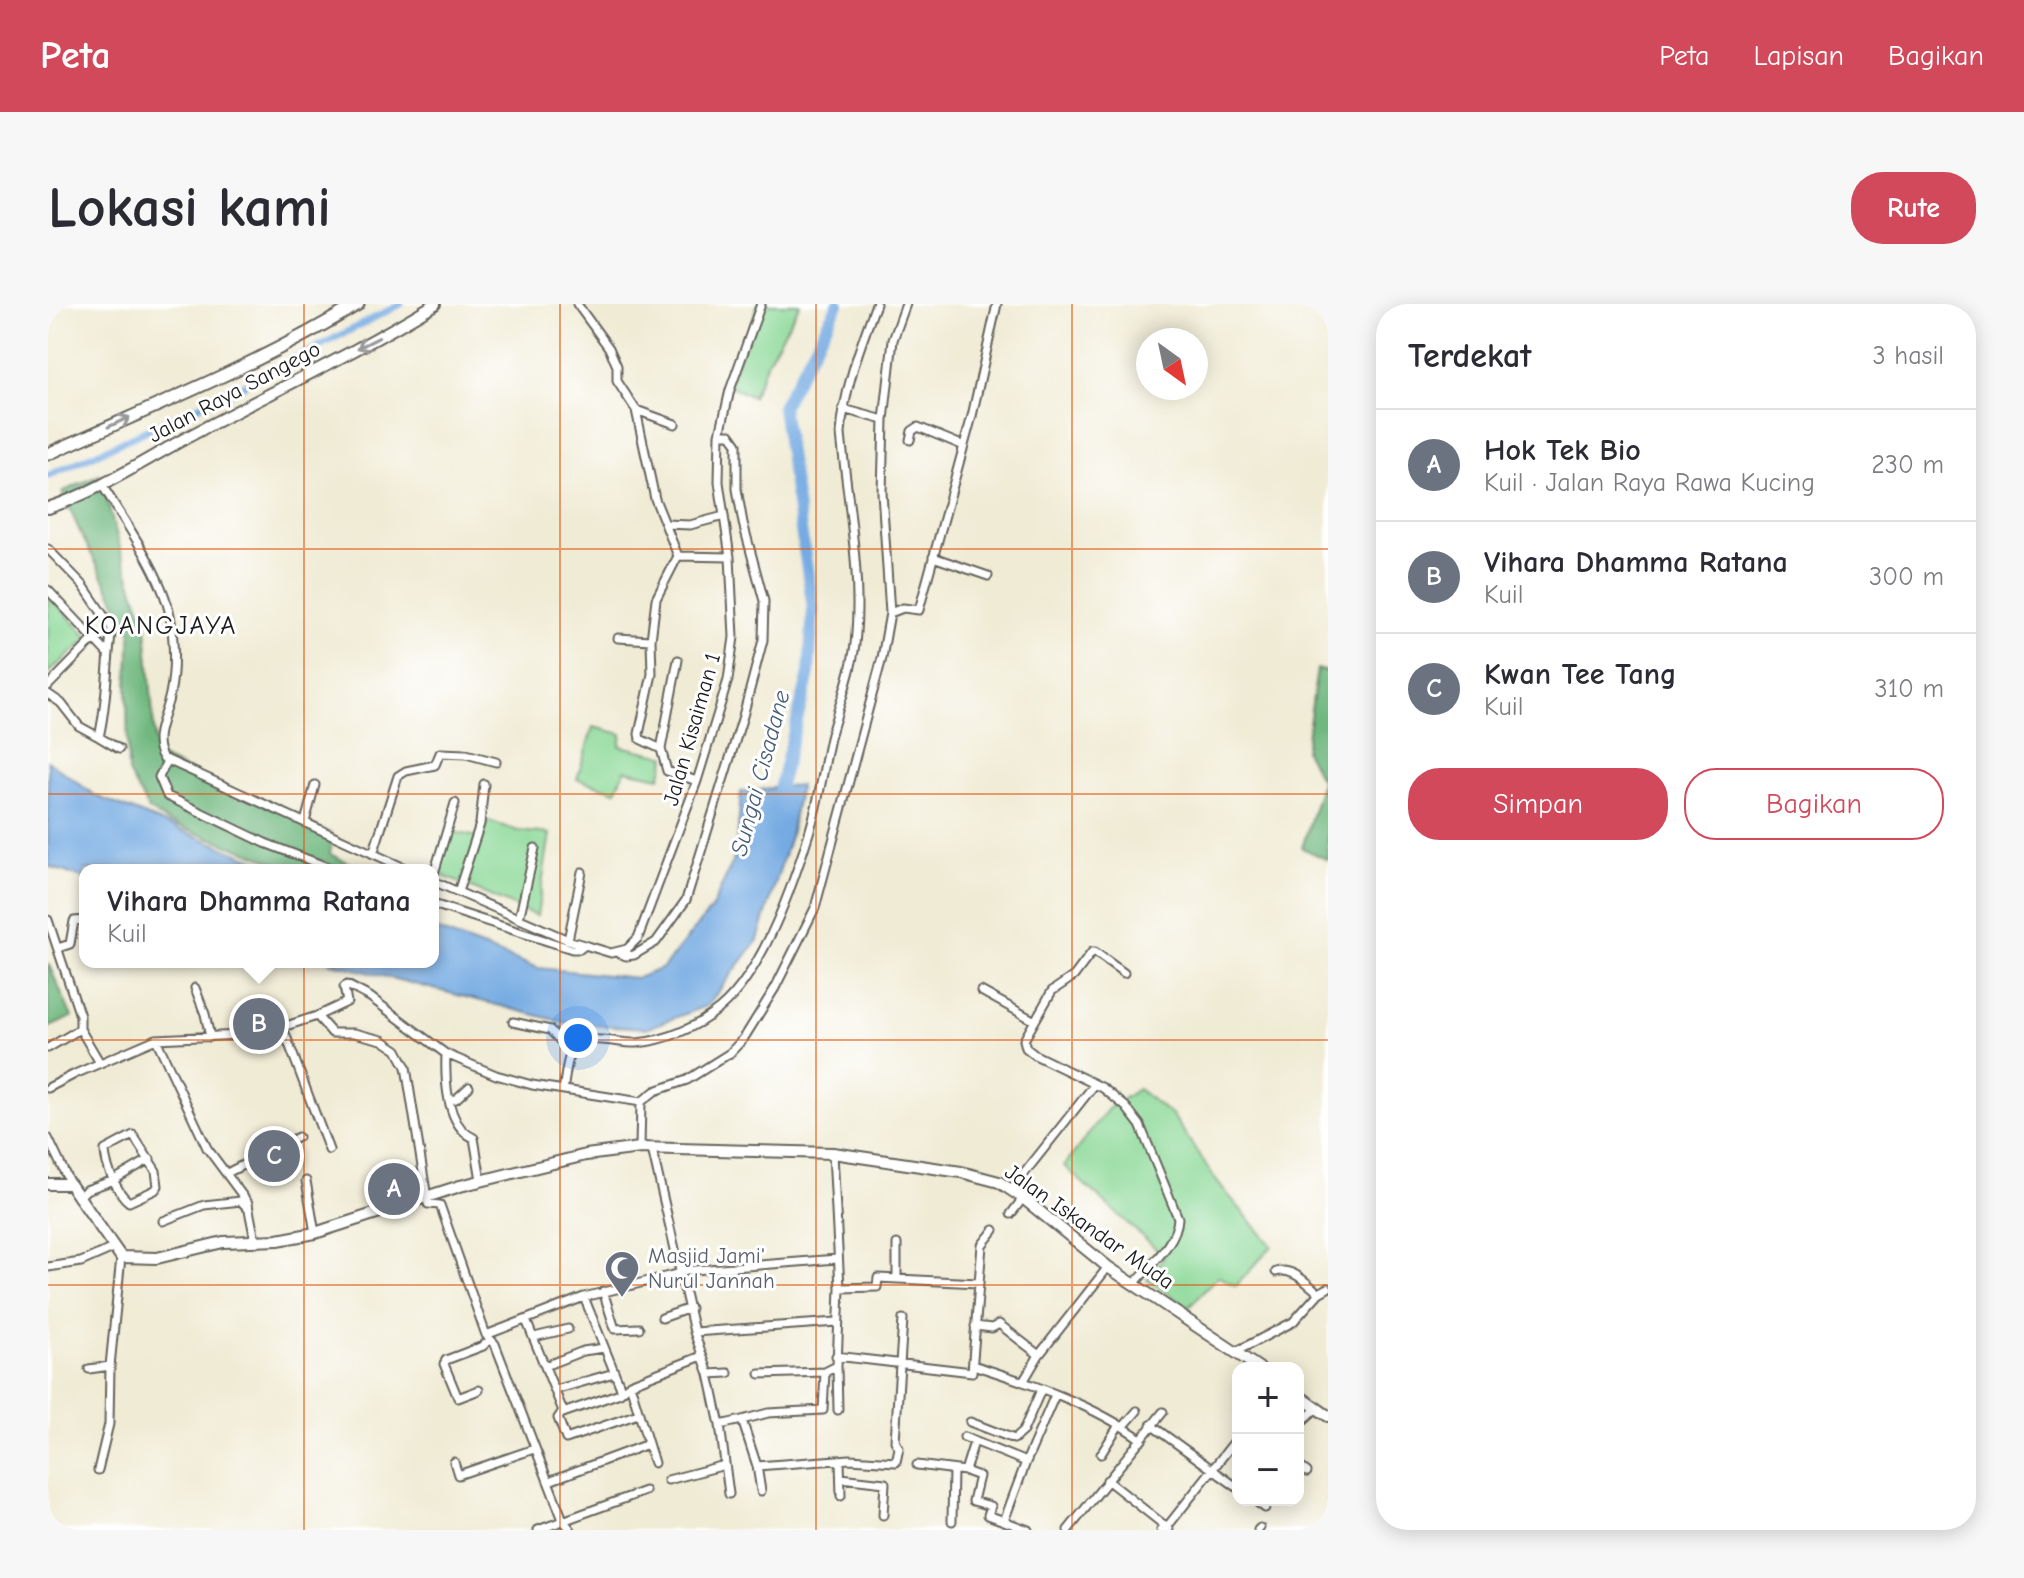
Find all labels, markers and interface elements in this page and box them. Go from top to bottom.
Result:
text: Peta [40,34,111,78]
text: Peta [1659,40,1709,72]
text: Lapisan [1753,40,1844,72]
text: Bagikan [1888,40,1984,72]
button: Rute [1851,172,1976,244]
text: Lokasi kami [48,176,331,240]
north arrow [1136,328,1208,400]
street label: Jalan Raya Sangego [144,336,325,448]
one-way arrow [356,336,380,352]
text: Terdekat [1408,336,1531,376]
text: 3 hasil [1872,341,1944,371]
one-way arrow [107,414,131,429]
text: Hok Tek Bio [1484,433,1641,468]
text: A [1427,450,1441,480]
text: 230 m [1871,450,1944,480]
text: Kuil · Jalan Raya Rawa Kucing [1484,468,1815,498]
text: Vihara Dhamma Ratana [1484,545,1788,580]
text: B [1426,562,1442,592]
text: 300 m [1869,562,1944,592]
text: Kuil [1484,580,1523,610]
district label: KOANGJAYA [85,611,237,641]
street label: Jalan Kisaiman 1 [658,650,726,809]
text: Kwan Tee Tang [1484,657,1676,692]
text: C [1426,674,1442,704]
text: 310 m [1875,674,1944,704]
water label: Sungai Cisadane [724,687,796,859]
text: Kuil [1484,692,1523,722]
button: Simpan [1408,768,1668,840]
button: Bagikan [1684,768,1944,840]
popup [79,864,439,968]
text: Vihara Dhamma Ratana [107,884,411,919]
text: Kuil [107,919,147,949]
pin: B [233,994,285,1054]
your location [558,1018,598,1058]
pin: C [248,1126,300,1186]
pin: A [368,1159,420,1219]
street label: Jalan Iskandar Muda [1000,1159,1179,1295]
place label: Masjid Jami' Nurul Jannah [648,1243,775,1294]
mosque icon: Masjid Jami' Nurul Jannah [603,1249,641,1299]
map controls [1232,1362,1304,1506]
button: + [1232,1362,1304,1434]
button: − [1232,1434,1304,1506]

